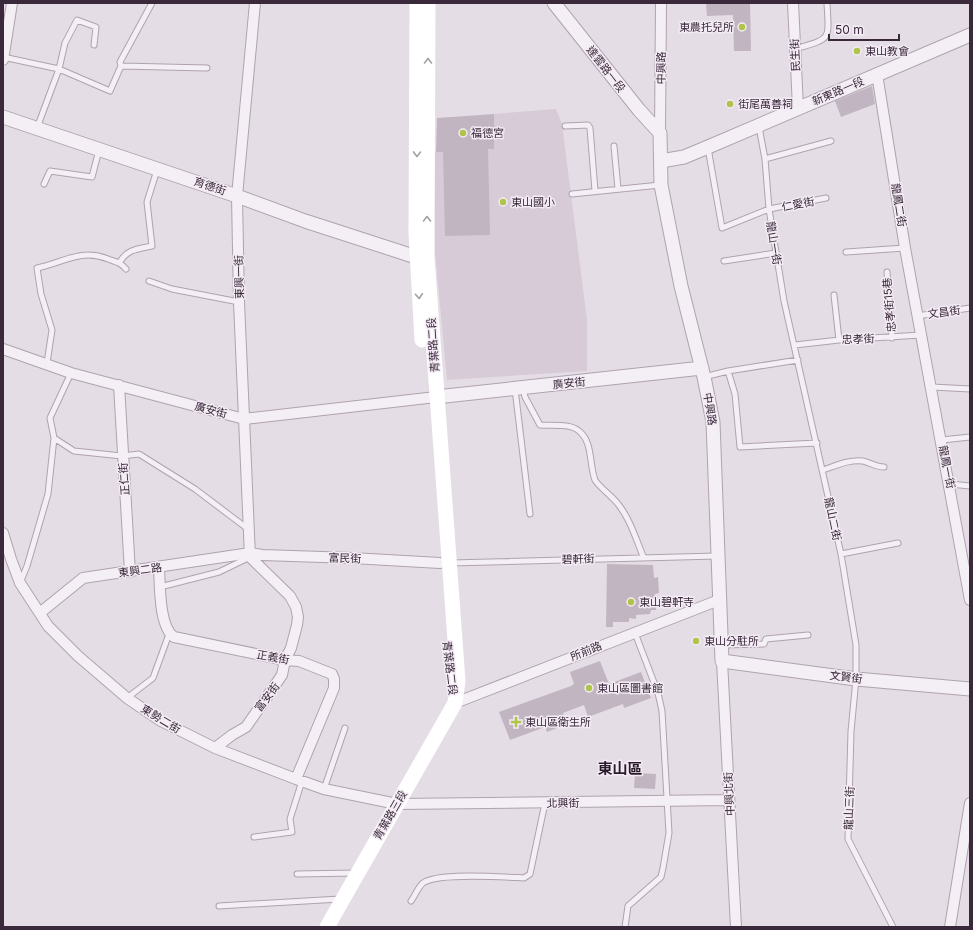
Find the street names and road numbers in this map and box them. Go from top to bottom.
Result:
street label: 民生街 [787,38,803,72]
street label: 達雲路一段 [584,43,628,95]
street label: 中興路 [654,51,668,85]
street label: 新東路一段 [810,74,866,108]
street label: 育德街 [192,174,228,198]
street label: 龍鳳二街 [889,182,909,228]
street label: 仁愛街 [780,194,816,214]
street label: 龍山一街 [764,220,784,266]
street label: 東興一街 [232,255,246,299]
street label: 忠孝街15巷 [880,277,898,333]
street label: 文昌街 [927,303,961,321]
street label: 青葉路二段 [424,317,442,373]
street label: 忠孝街 [841,331,875,347]
street label: 廣安街 [552,374,586,392]
street label: 中興路 [701,392,719,426]
street label: 廣安街 [193,399,229,421]
street label: 龍鳳一街 [936,444,958,490]
street label: 正仁街 [116,462,132,496]
street label: 龍山二街 [822,496,844,542]
street label: 富民街 [328,550,362,566]
street label: 碧軒街 [561,551,595,567]
street label: 東興二路 [117,560,163,580]
street label: 所前路 [568,638,604,664]
street label: 青葉路二段 [440,640,460,696]
street label: 正義街 [256,647,290,667]
street label: 文賢街 [829,668,863,686]
street label: 富安街 [251,680,283,714]
street label: 東勢二街 [139,702,183,736]
street label: 中興北街 [721,772,737,816]
street label: 龍山三街 [841,786,857,830]
street label: 青葉路三段 [370,788,410,842]
street label: 北興街 [546,796,580,810]

